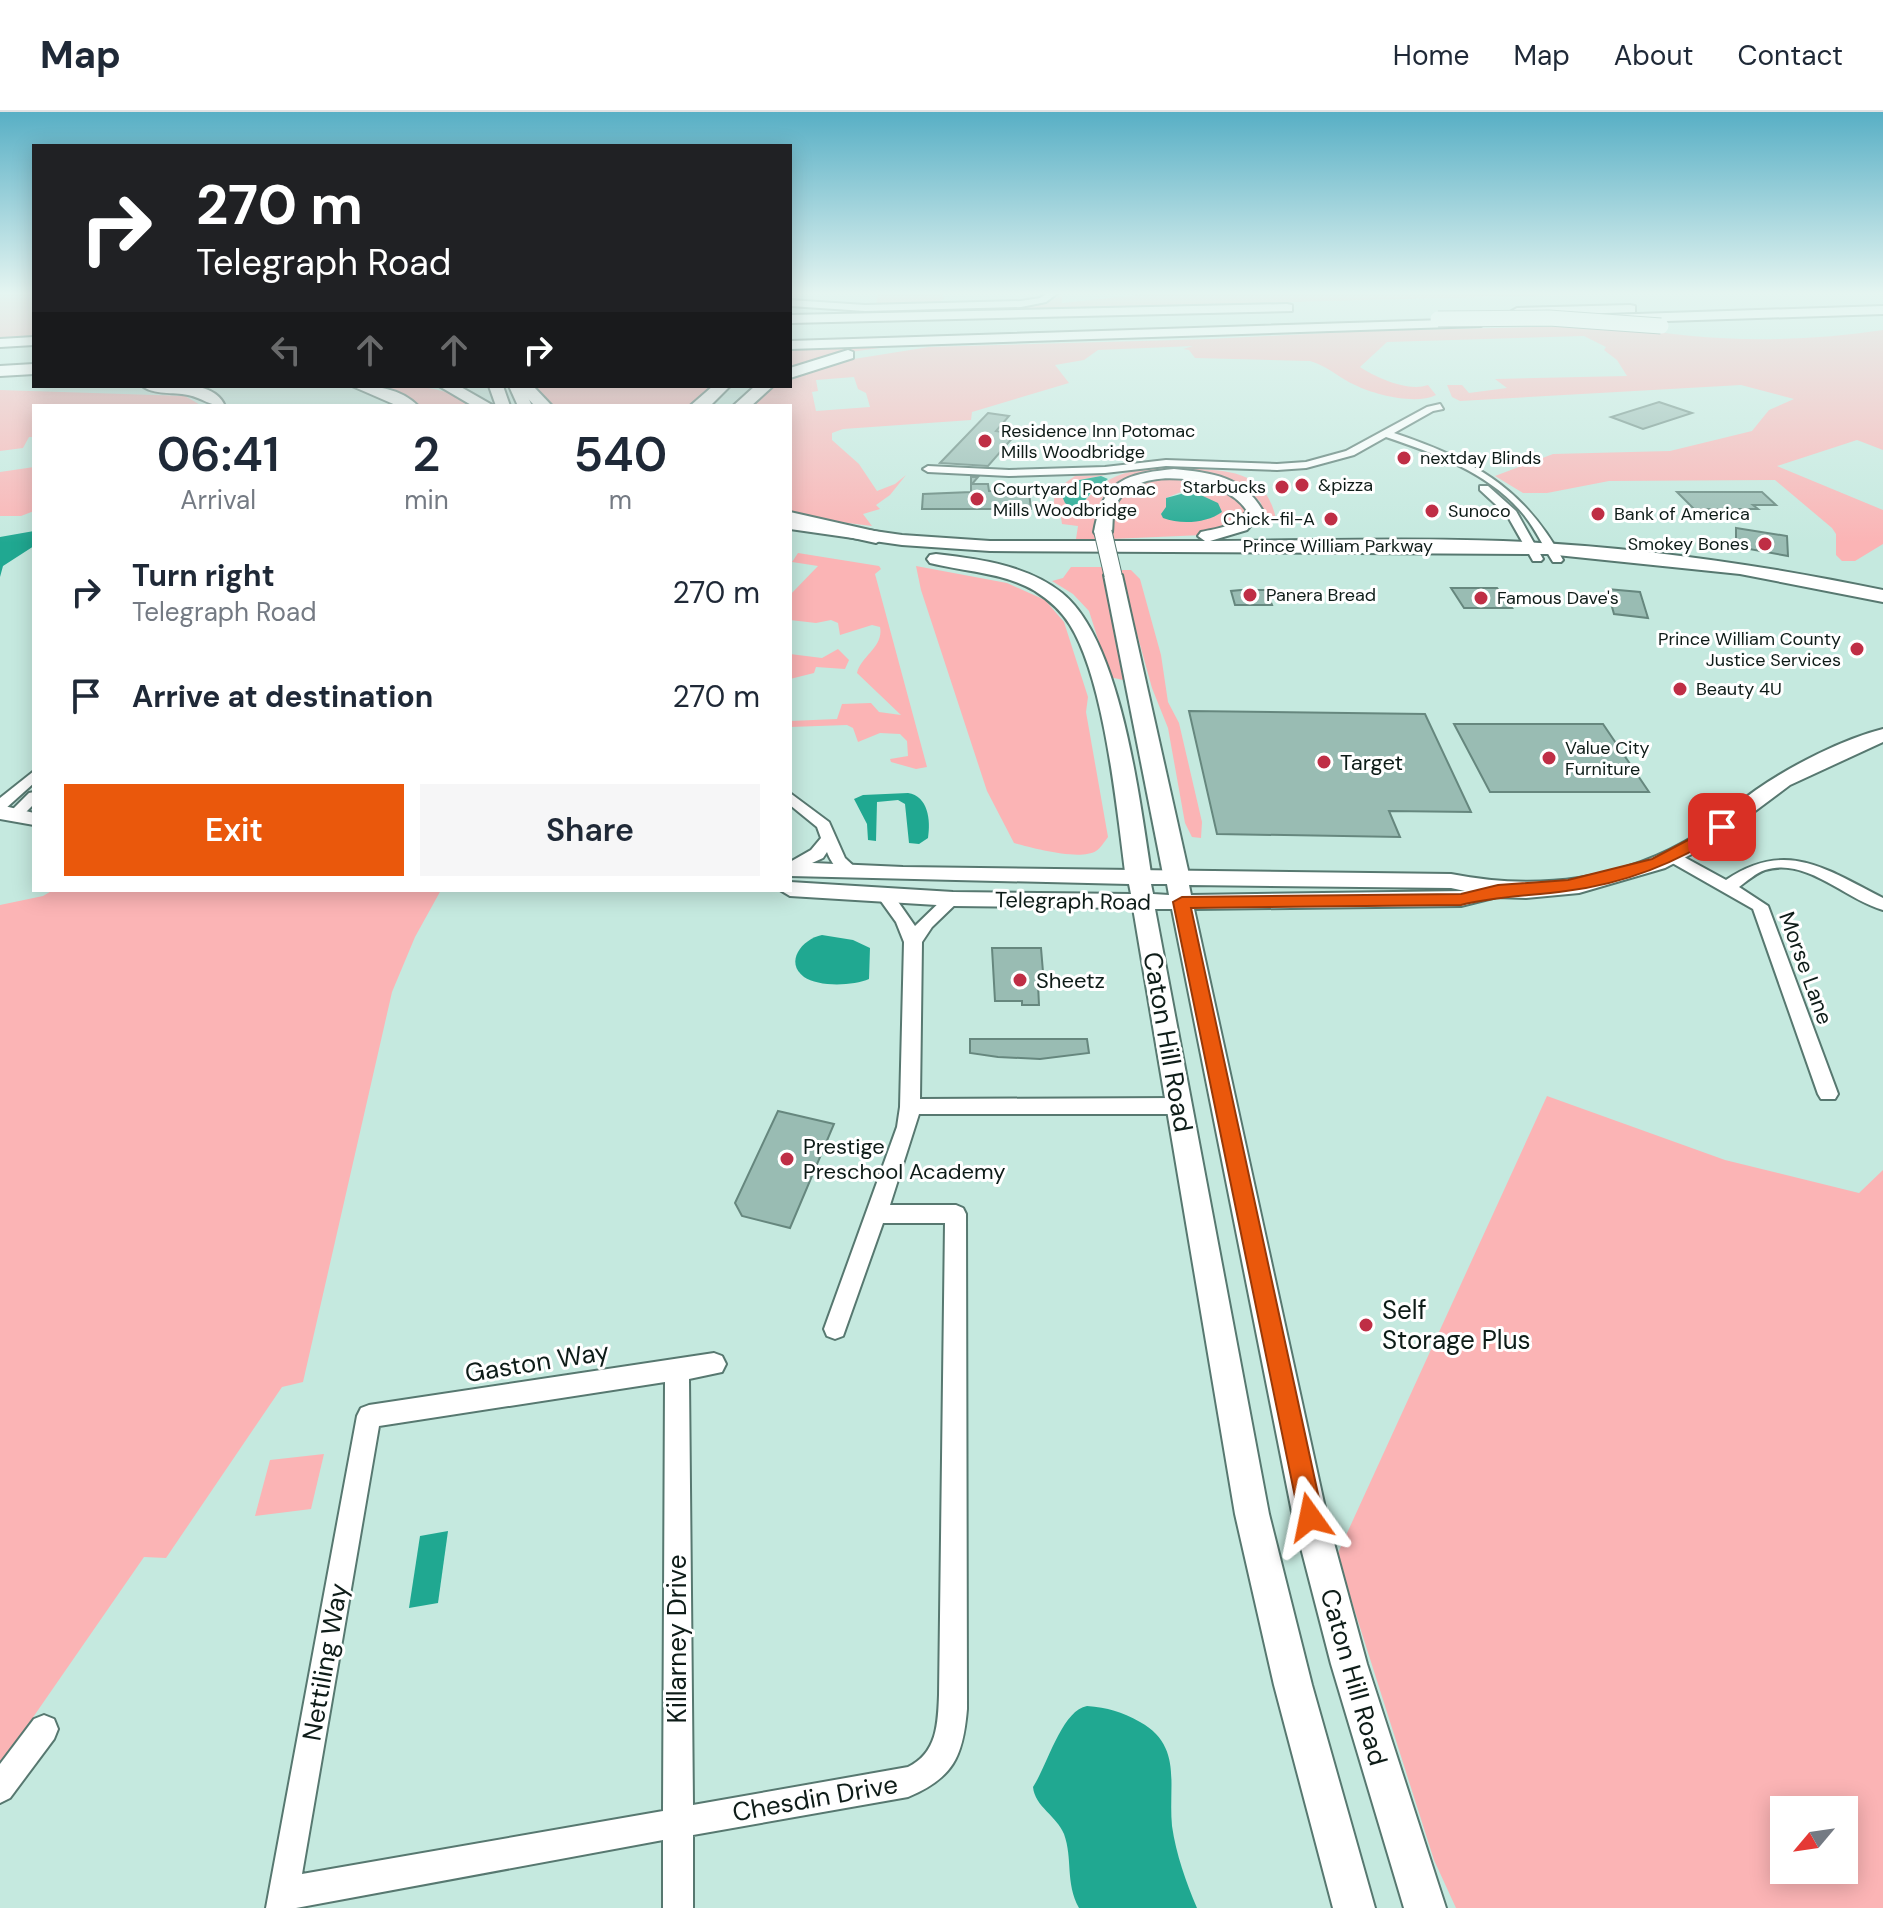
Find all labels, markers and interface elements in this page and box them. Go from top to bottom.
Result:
text: Map [40,30,121,80]
text: Home [1393,37,1469,74]
text: Map [1513,37,1570,74]
text: About [1614,37,1693,74]
text: Contact [1737,37,1843,74]
text: 270 m [196,168,363,241]
icon: right [64,176,168,280]
text: Telegraph Road [196,239,451,286]
icon: left [264,328,308,372]
icon: ahead [348,328,392,372]
icon: ahead [432,328,476,372]
icon: right [516,328,560,372]
place label: Residence Inn Potomac Mills Woodbridge [1001,419,1195,464]
text: 06:41 [157,423,279,486]
text: 2 [413,423,440,486]
text: 540 [573,423,667,486]
marker: Residence Inn Potomac Mills Woodbridge [976,432,994,450]
place label: nextday Blinds [1420,446,1541,470]
marker: nextday Blinds [1395,449,1413,467]
place label: &pizza [1318,473,1373,497]
place label: Starbucks [1183,475,1266,499]
marker: &pizza [1293,476,1311,494]
place label: Courtyard Potomac Mills Woodbridge [993,477,1156,522]
marker: Starbucks [1273,478,1291,496]
text: Arrival [180,483,256,517]
text: min [404,483,449,517]
text: m [609,483,632,517]
marker: Courtyard Potomac Mills Woodbridge [968,490,986,508]
place label: Sunoco [1448,499,1511,523]
marker: Sunoco [1423,502,1441,520]
place label: Bank of America [1614,502,1750,526]
marker: Bank of America [1589,505,1607,523]
place label: Chick-fil-A [1223,507,1315,531]
marker: Chick-fil-A [1322,510,1340,528]
place label: Smokey Bones [1628,532,1749,556]
street label: Prince William Parkway [1243,534,1433,558]
marker: Smokey Bones [1756,535,1774,553]
text: Turn right [132,556,275,595]
icon: right [64,570,108,614]
text: 270 m [672,573,760,612]
place label: Panera Bread [1266,583,1376,607]
marker: Panera Bread [1241,586,1259,604]
place label: Famous Dave's [1497,586,1619,610]
marker: Famous Dave's [1472,589,1490,607]
text: Telegraph Road [132,595,316,629]
place label: Prince William County Justice Services [1658,627,1841,672]
marker: Prince William County Justice Services [1848,640,1866,658]
icon: arrive [64,674,108,718]
text: Arrive at destination [132,677,433,716]
text: 270 m [672,677,760,716]
place label: Beauty 4U [1696,677,1782,701]
marker: Beauty 4U [1671,680,1689,698]
place label: Value City Furniture [1565,736,1649,781]
place label: Target [1340,748,1403,777]
marker: Value City Furniture [1540,749,1558,767]
marker: Target [1315,753,1333,771]
button: Exit [64,784,404,876]
button: Share [420,784,760,876]
pin [1688,793,1756,861]
icon: arrive [1700,805,1744,849]
street label: Telegraph Road [995,885,1151,917]
street label: Morse Lane [1772,908,1840,1028]
street label: Caton Hill Road [1135,949,1201,1135]
place label: Sheetz [1036,966,1105,995]
marker: Sheetz [1011,971,1029,989]
place label: Prestige Preschool Academy [803,1132,1005,1186]
marker: Prestige Preschool Academy [778,1150,796,1168]
place label: Self Storage Plus [1382,1293,1531,1357]
marker: Self Storage Plus [1357,1316,1375,1334]
street label: Gaston Way [462,1334,612,1390]
position arrow [1268,1475,1352,1559]
street label: Killarney Drive [660,1555,694,1723]
street label: Nettiling Way [294,1581,356,1743]
street label: Caton Hill Road [1313,1585,1395,1769]
street label: Chesdin Drive [730,1767,900,1829]
north arrow [1770,1796,1858,1884]
map controls [1770,1796,1858,1884]

